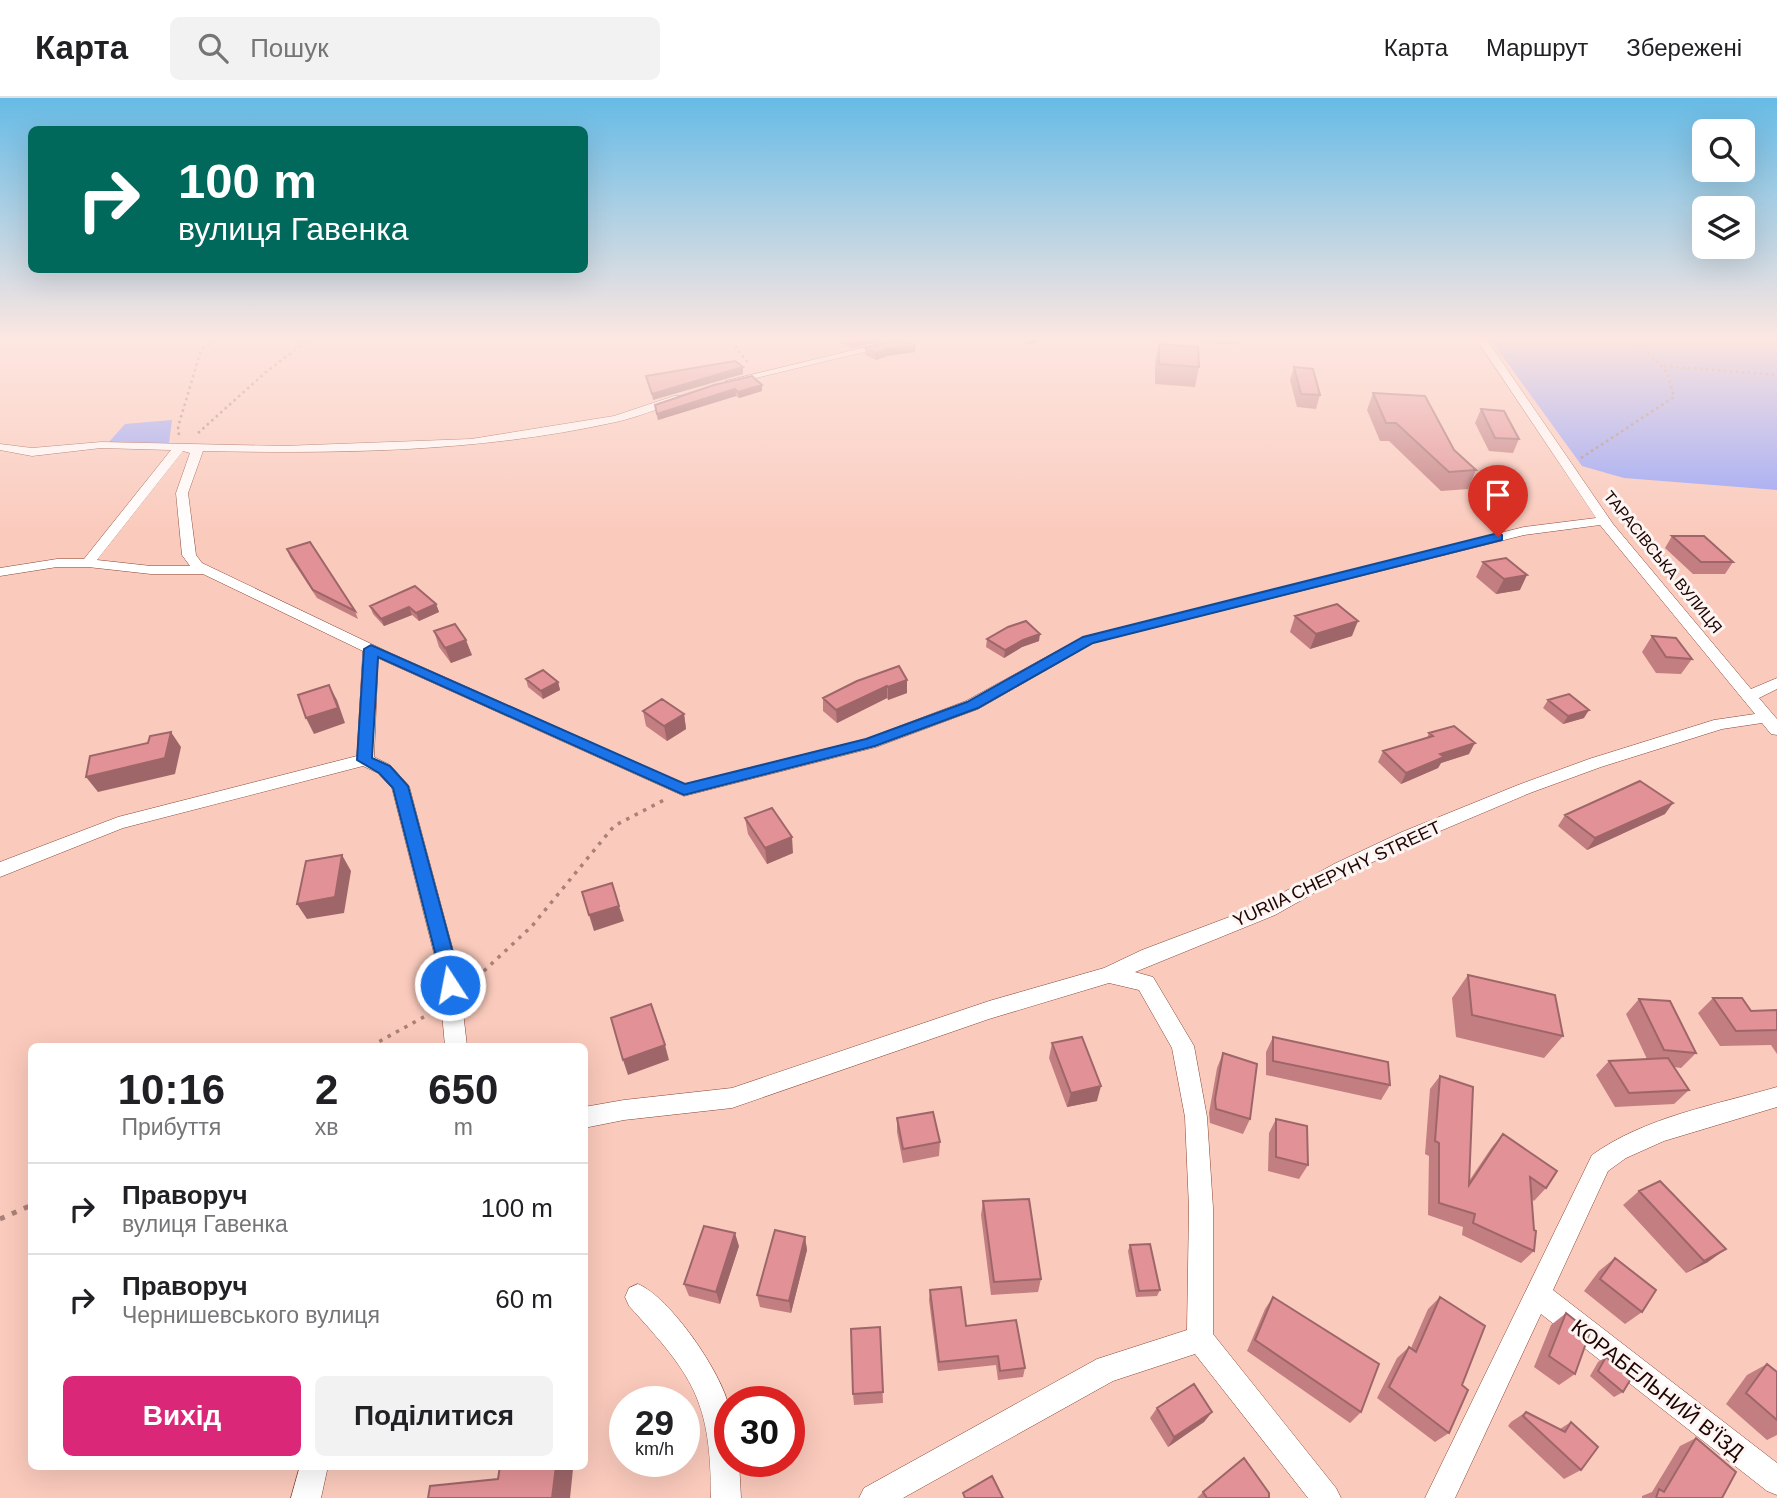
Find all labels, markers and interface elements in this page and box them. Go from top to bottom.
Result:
search box [170,17,660,80]
text: Карта [35,29,128,66]
icon: search [194,29,232,67]
text: Пошук [250,33,329,63]
text: Карта [1384,34,1448,61]
text: Маршрут [1486,34,1588,61]
text: Збережені [1626,34,1742,61]
map controls [1692,119,1755,259]
button: search [1692,119,1755,182]
icon: right [63,154,154,245]
text: 100 m [178,154,317,208]
button: layers [1692,196,1755,259]
text: вулиця Гавенка [178,211,409,247]
pin [1468,465,1528,537]
icon: arrive [1479,476,1517,514]
street label: ТАРАСІВСЬКА ВУЛИЦЯ [1600,488,1726,636]
street label: YURIIA CHEPYHY STREET [1230,817,1444,931]
position arrow [413,948,487,1022]
text: 10:16 [118,1066,225,1113]
text: 2 [315,1066,338,1113]
text: 650 [428,1066,498,1113]
text: Прибуття [121,1114,221,1140]
text: хв [315,1114,339,1140]
text: m [454,1114,473,1140]
text: Праворуч [122,1180,248,1210]
icon: right [63,1190,101,1228]
text: 100 m [481,1193,553,1223]
text: вулиця Гавенка [122,1211,288,1237]
text: Праворуч [122,1271,248,1301]
icon: right [63,1281,101,1319]
text: 60 m [495,1284,553,1314]
text: Чернишевського вулиця [122,1302,380,1328]
street label: КОРАБЕЛЬНИЙ В'ЇЗД [1567,1315,1749,1463]
button: Вихід [63,1376,301,1456]
button: Поділитися [315,1376,553,1456]
speed limit sign: 30 [714,1386,805,1477]
text: 29 [635,1403,674,1442]
text: km/h [635,1439,674,1459]

